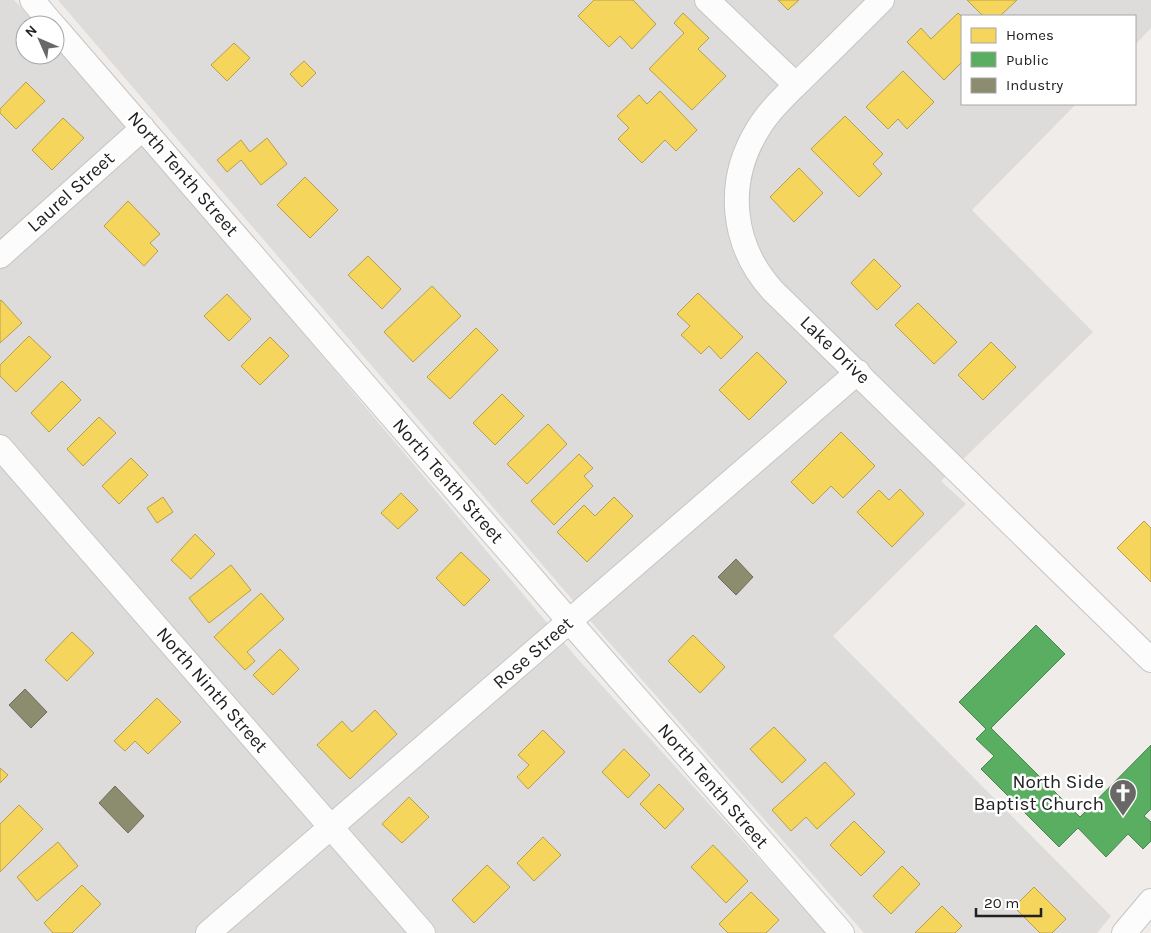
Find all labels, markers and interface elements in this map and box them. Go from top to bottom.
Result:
north arrow [15,15,65,65]
legend [961,15,1136,105]
text: N [22,22,41,41]
text: Homes [1006,26,1054,44]
text: Public [1006,51,1049,69]
text: Industry [1006,76,1063,94]
street label: North Tenth Street [123,107,243,241]
street label: Laurel Street [23,147,119,237]
street label: Lake Drive [795,311,875,389]
street label: North Tenth Street [388,414,508,548]
street label: Rose Street [489,612,577,694]
street label: North Ninth Street [152,623,272,757]
street label: North Tenth Street [653,719,773,853]
place label: North Side Baptist Church [973,771,1104,815]
church icon: North Side Baptist Church [1108,778,1138,817]
scale bar [976,886,1041,918]
text: 20 m [984,894,1019,912]

